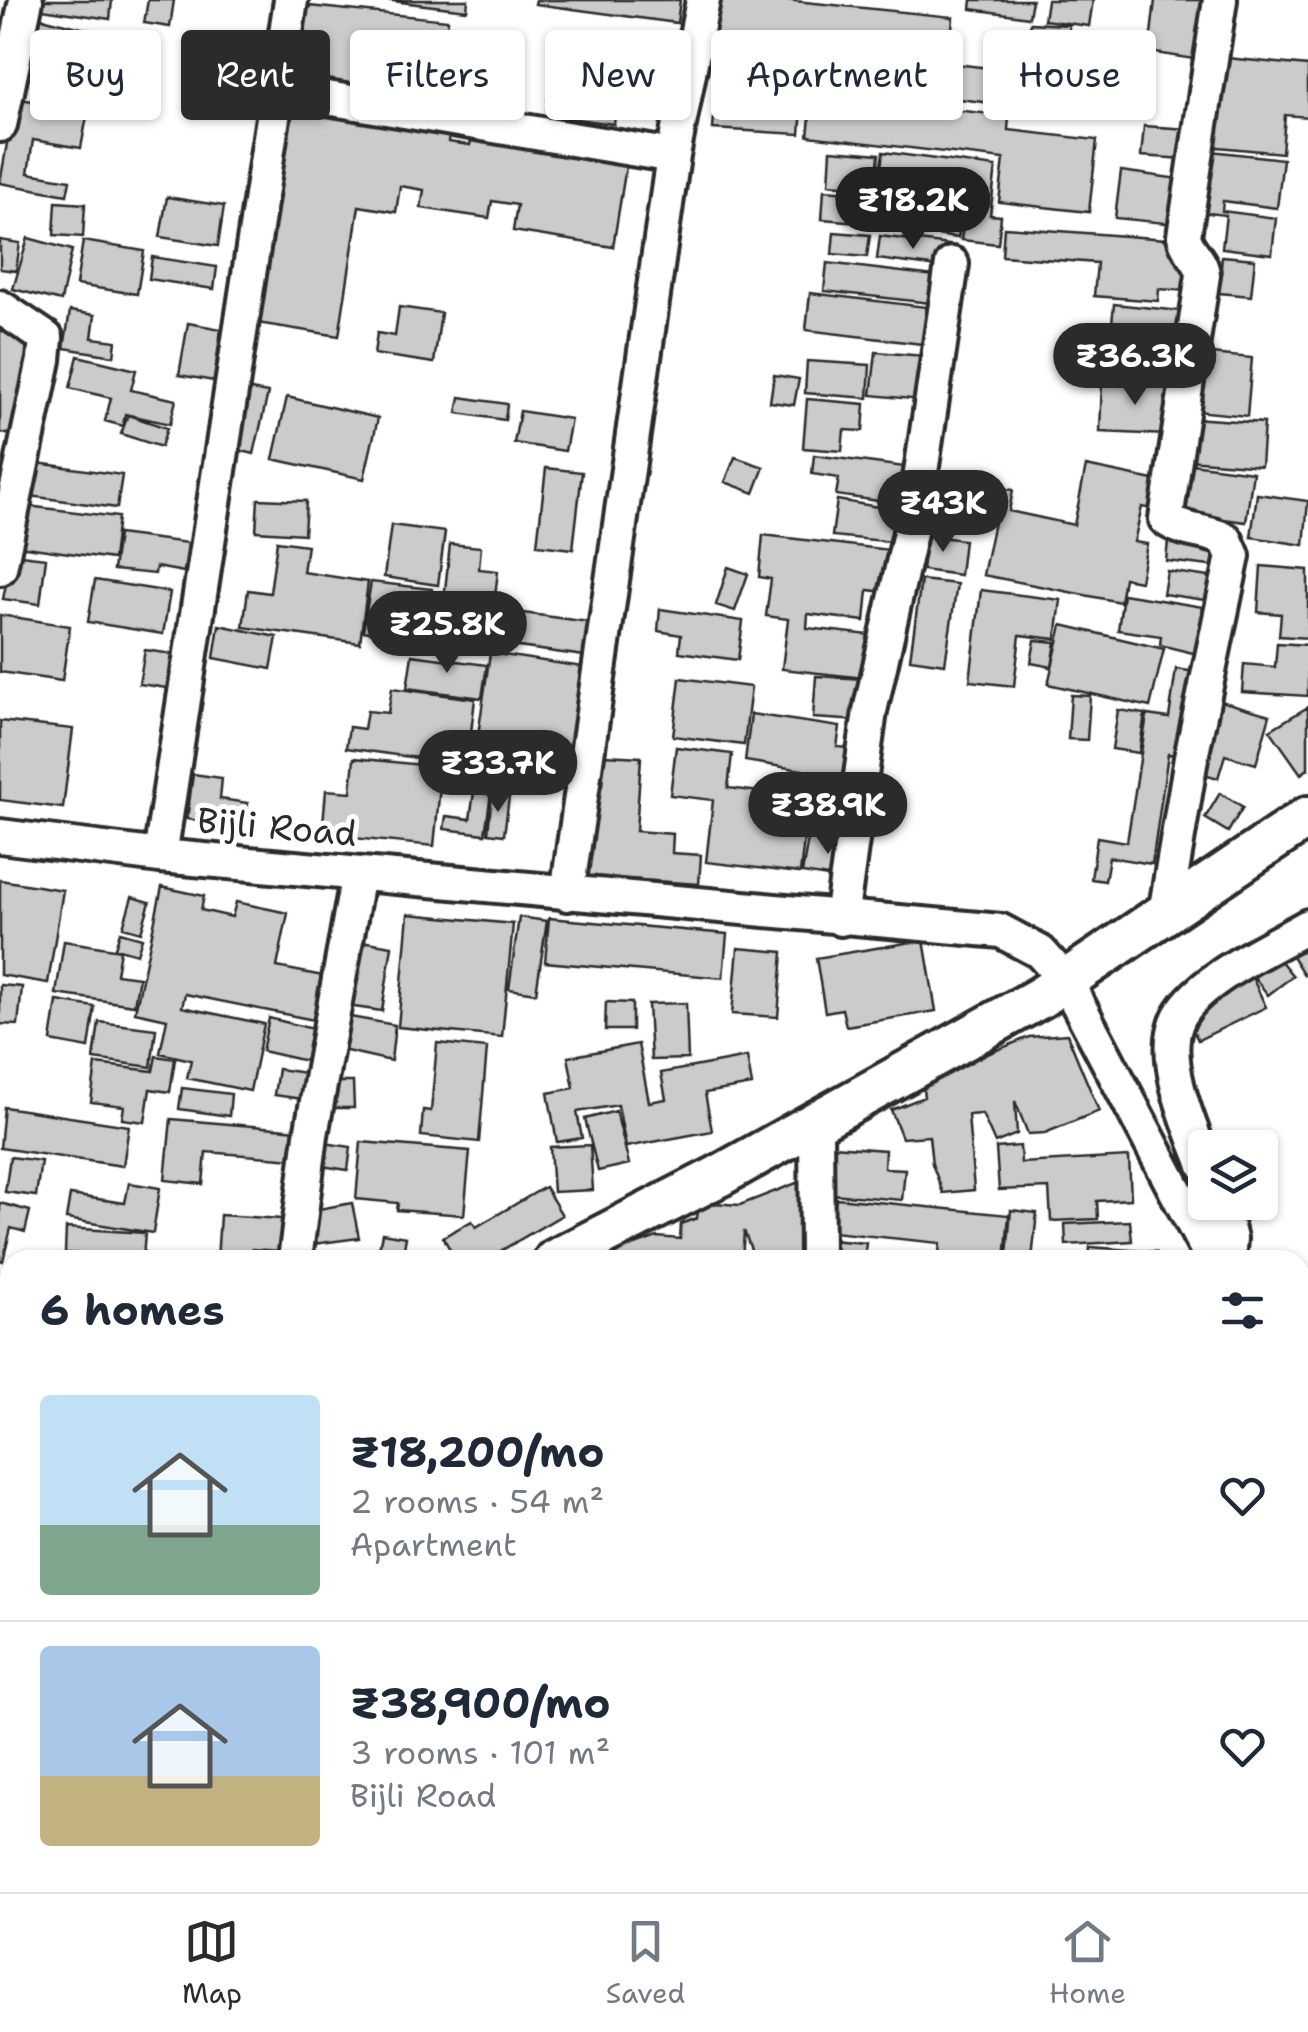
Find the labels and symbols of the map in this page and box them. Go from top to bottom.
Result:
pin: ₹18.2K [832,167,994,252]
pin: ₹36.3K [1054,323,1216,408]
pin: ₹43K [884,470,1002,555]
pin: ₹25.8K [366,591,528,676]
pin: ₹33.7K [417,730,579,815]
pin: ₹38.9K [747,772,909,857]
street label: Bijli Road [195,796,359,857]

